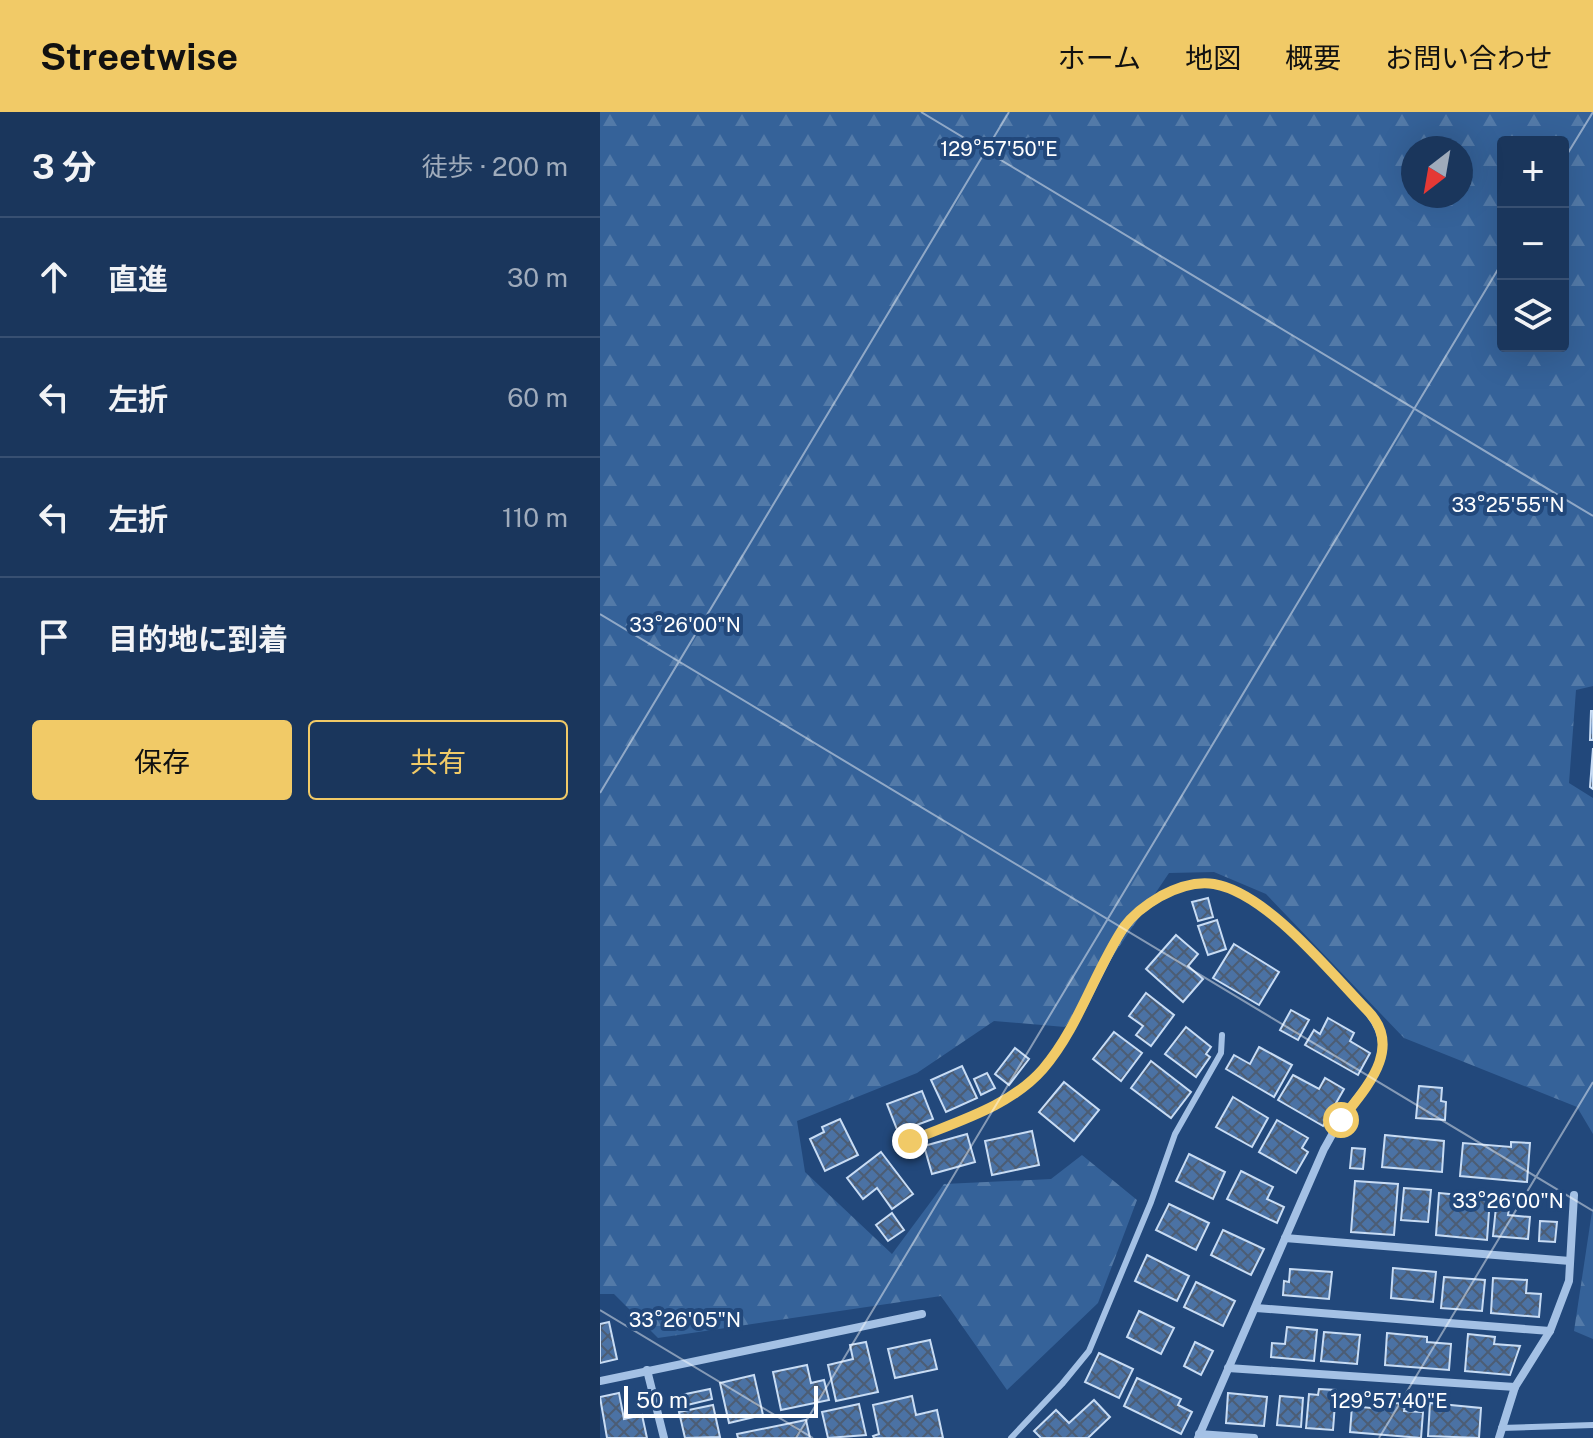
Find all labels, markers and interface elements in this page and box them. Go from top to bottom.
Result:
text: Streetwise [40,34,238,79]
text: ホーム [1058,41,1141,74]
text: 地図 [1185,41,1241,74]
text: 概要 [1285,41,1341,74]
text: お問い合わせ [1385,41,1553,74]
north arrow [1401,136,1473,208]
map controls [1497,136,1569,352]
button: + [1497,136,1569,208]
text: 129°57'50"E [940,137,1058,161]
text: 3 分 [32,147,96,187]
text: 徒歩 · 200 m [422,151,568,182]
button: − [1497,208,1569,280]
icon: ahead [32,255,76,299]
text: 直進 [108,261,168,297]
text: 30 m [507,262,568,293]
button: layers [1497,280,1569,352]
icon: left [32,375,76,419]
text: 左折 [108,381,168,417]
text: 60 m [507,382,568,413]
text: 33°25'55"N [1451,493,1565,517]
icon: left [32,495,76,539]
text: 左折 [108,501,168,537]
text: 110 m [502,502,568,533]
text: 33°26'00"N [629,613,741,637]
icon: arrive [32,615,76,659]
text: 目的地に到着 [108,621,288,657]
button: 保存 [32,720,292,800]
button: 共有 [308,720,568,800]
route start [1323,1102,1359,1138]
route end [892,1123,928,1159]
text: 33°26'00"N [1452,1189,1564,1213]
text: 33°26'05"N [629,1308,741,1332]
scale bar [624,1382,818,1418]
text: 50 m [636,1387,688,1413]
text: 129°57'40"E [1330,1389,1448,1413]

